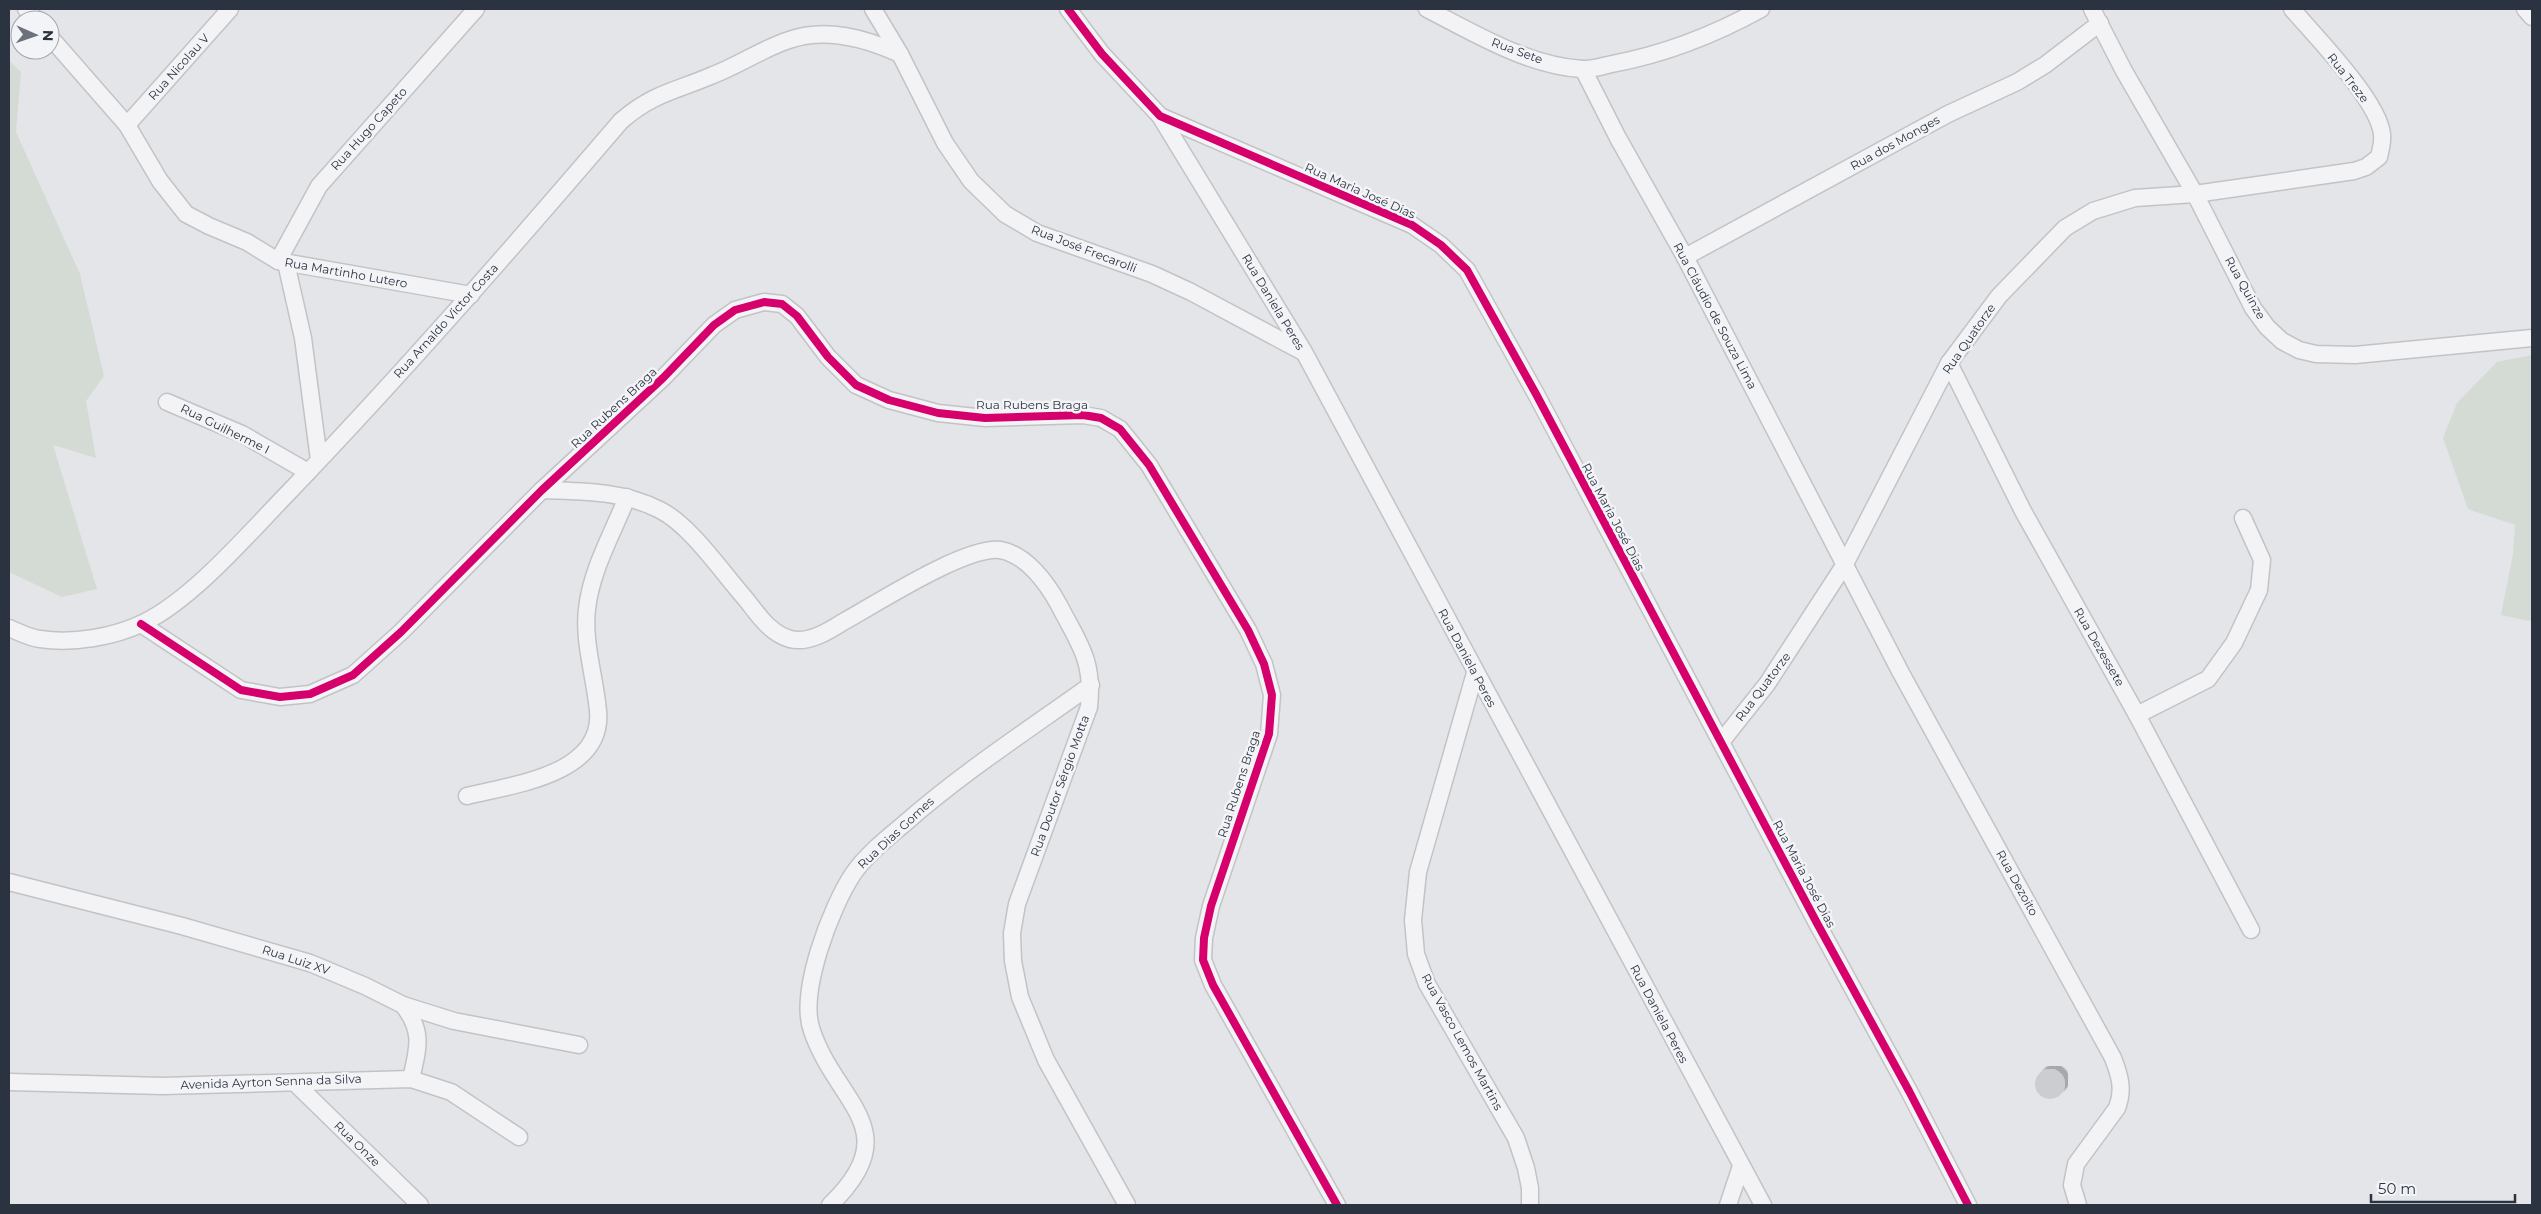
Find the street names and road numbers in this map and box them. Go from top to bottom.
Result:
street label: Rua Nicolau V [145,30,213,103]
street label: Rua Sete [1489,34,1545,67]
street label: Rua Treze [2324,50,2372,105]
street label: Rua Hugo Capeto [327,84,410,173]
street label: Rua dos Monges [1847,112,1942,173]
street label: Rua Maria José Dias [1303,159,1418,222]
street label: Rua José Frecarolli [1029,221,1139,276]
street label: Rua Cláudio de Souza Lima [1670,240,1761,392]
street label: Rua Daniela Peres [1239,251,1308,353]
street label: Rua Martinho Lutero [283,254,409,291]
street label: Rua Quinze [2222,254,2269,322]
street label: Rua Arnaldo Victor Costa [390,260,501,381]
street label: Rua Quatorze [1939,301,1998,377]
street label: Rua Rubens Braga [568,364,660,451]
street label: Rua Rubens Braga [976,397,1088,412]
street label: Rua Guilherme I [178,400,272,457]
street label: Rua Maria José Dias [1579,460,1648,573]
street label: Rua Dezessete [2071,605,2128,689]
street label: Rua Daniela Peres [1435,606,1500,710]
street label: Rua Quatorze [1732,649,1793,724]
street label: Rua Doutor Sérgio Motta [1027,713,1092,859]
street label: Rua Rubens Braga [1214,728,1263,839]
street label: Rua Dias Gomes [854,793,937,872]
street label: Rua Maria José Dias [1770,817,1839,930]
street label: Rua Dezoito [1993,847,2042,918]
street label: Rua Luiz XV [260,941,333,978]
street label: Rua Daniela Peres [1627,962,1692,1066]
street label: Rua Vasco Lemos Martins [1419,971,1506,1113]
street label: Avenida Ayrton Senna da Silva [180,1071,362,1092]
street label: Rua Onze [331,1118,384,1169]

